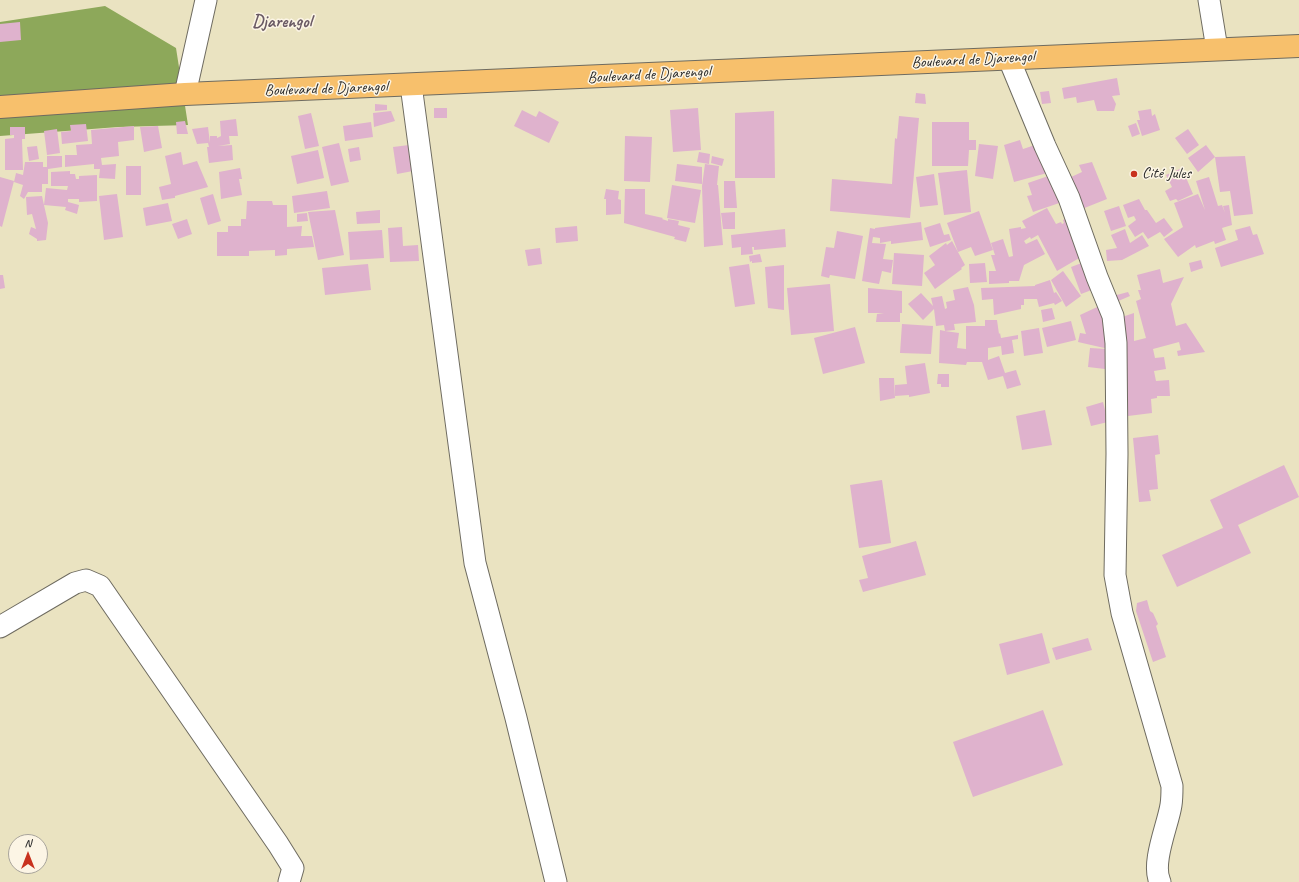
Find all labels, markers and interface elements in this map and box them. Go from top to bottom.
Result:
district label: Djarengol [252,11,312,33]
street label: Boulevard de Djarengol [911,47,1035,73]
street label: Boulevard de Djarengol [587,62,711,88]
street label: Boulevard de Djarengol [264,77,388,101]
place label: Cité Jules [1142,164,1191,184]
marker: Cité Jules [1129,169,1139,179]
north arrow [8,834,48,874]
text: N [25,836,31,850]

